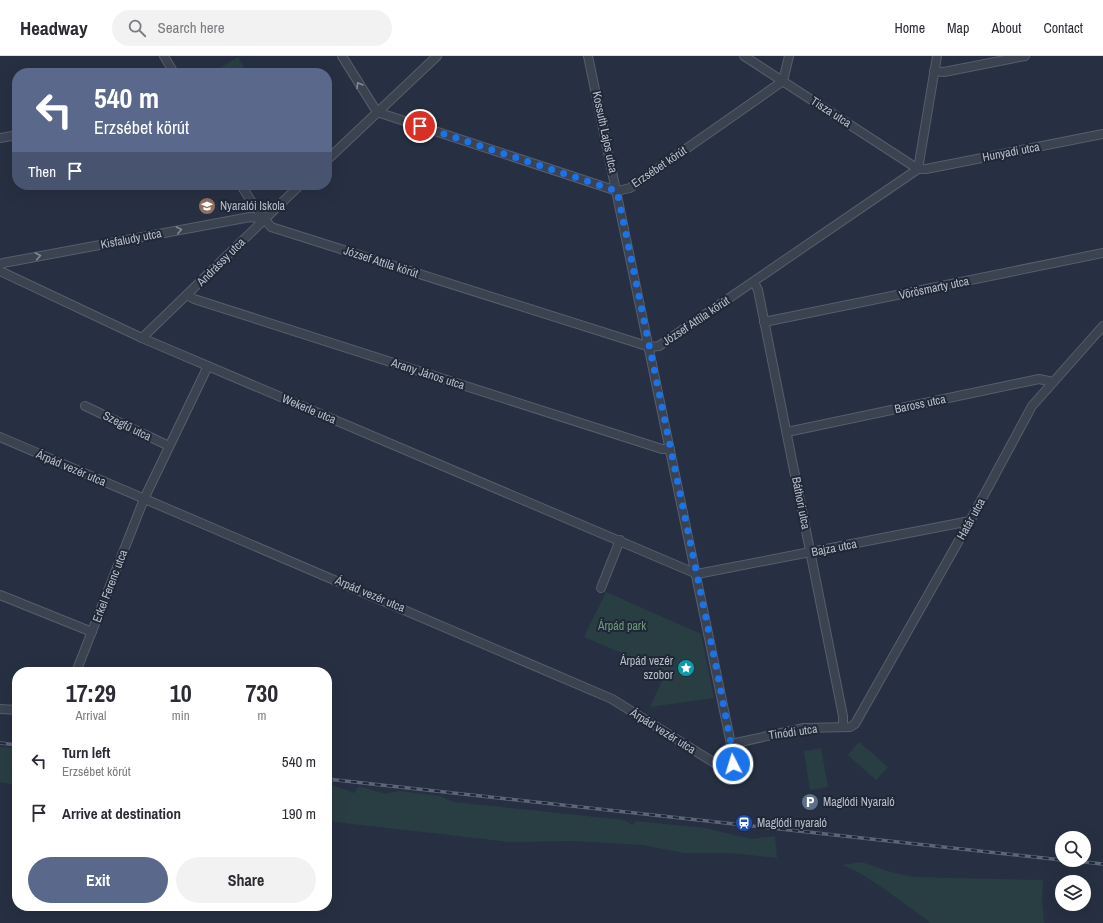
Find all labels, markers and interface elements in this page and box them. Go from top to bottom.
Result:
search box [112,10,392,46]
text: Headway [20,15,88,41]
icon: search [126,17,148,39]
text: Search here [158,17,225,38]
text: Home [894,19,925,37]
text: Map [947,19,969,37]
text: About [991,19,1021,37]
text: Contact [1043,19,1083,37]
text: 540 m [94,79,159,117]
one-way arrow [357,82,364,89]
icon: left [28,84,80,136]
street label: Kossuth Lajos utca [589,90,622,175]
street label: Tisza utca [808,93,855,131]
pin [403,109,437,143]
text: Erzsébet körút [94,115,189,140]
icon: arrive [409,115,431,137]
street label: Hunyadi utca [981,139,1041,165]
street label: Erzsébet körút [628,142,690,191]
icon: arrive [64,160,86,182]
text: Then [28,161,56,182]
school or university icon: Nyaralói Iskola [197,196,217,216]
place label: Nyaralói Iskola [220,198,286,214]
street label: Kisfaludy utca [99,225,163,253]
one-way arrow [176,226,182,234]
street label: Andrássy utca [193,234,249,290]
street label: József Attila körút [342,242,421,282]
one-way arrow [34,253,41,261]
street label: Vörösmarty utca [898,273,971,303]
street label: József Attila körút [659,293,733,349]
street label: Arany János utca [388,354,467,394]
street label: Wekerle utca [280,390,339,428]
street label: Baross utca [893,391,948,417]
street label: Szegfű utca [100,407,154,445]
street label: Árpád vezér utca [33,446,109,490]
street label: Báthori utca [788,475,814,531]
street label: Határ utca [953,495,989,543]
street label: Bajza utca [810,536,859,560]
street label: Erkel Ferenc utca [89,547,131,625]
street label: Árpád vezér utca [332,572,408,616]
park label: Árpád park [597,618,646,634]
place label: Árpád vezér szobor [619,653,674,683]
place icon: Árpád vezér szobor [676,658,696,678]
text: 17:29 [66,677,116,709]
text: 10 [170,677,192,709]
text: 730 [245,677,278,709]
street label: Árpád vezér utca [626,704,699,758]
text: Arrival [75,707,106,724]
text: min [172,707,190,724]
text: m [257,707,266,724]
street label: Tinódi utca [768,721,819,743]
text: Turn left [62,742,110,763]
position arrow [712,743,754,785]
icon: left [28,750,50,772]
text: 540 m [282,751,316,772]
text: Erzsébet körút [62,763,131,780]
parking icon: Maglódi Nyaraló [800,792,820,812]
place label: Maglódi Nyaraló [823,794,895,810]
icon: arrive [28,802,50,824]
text: Arrive at destination [62,803,181,824]
text: 190 m [282,803,316,824]
station icon: Maglódi nyaraló [734,813,754,833]
place label: Maglódi nyaraló [757,815,827,831]
map controls [1055,831,1091,911]
button: search [1055,831,1091,867]
button: Exit [28,857,168,903]
button: Share [176,857,316,903]
button: layers [1055,875,1091,911]

